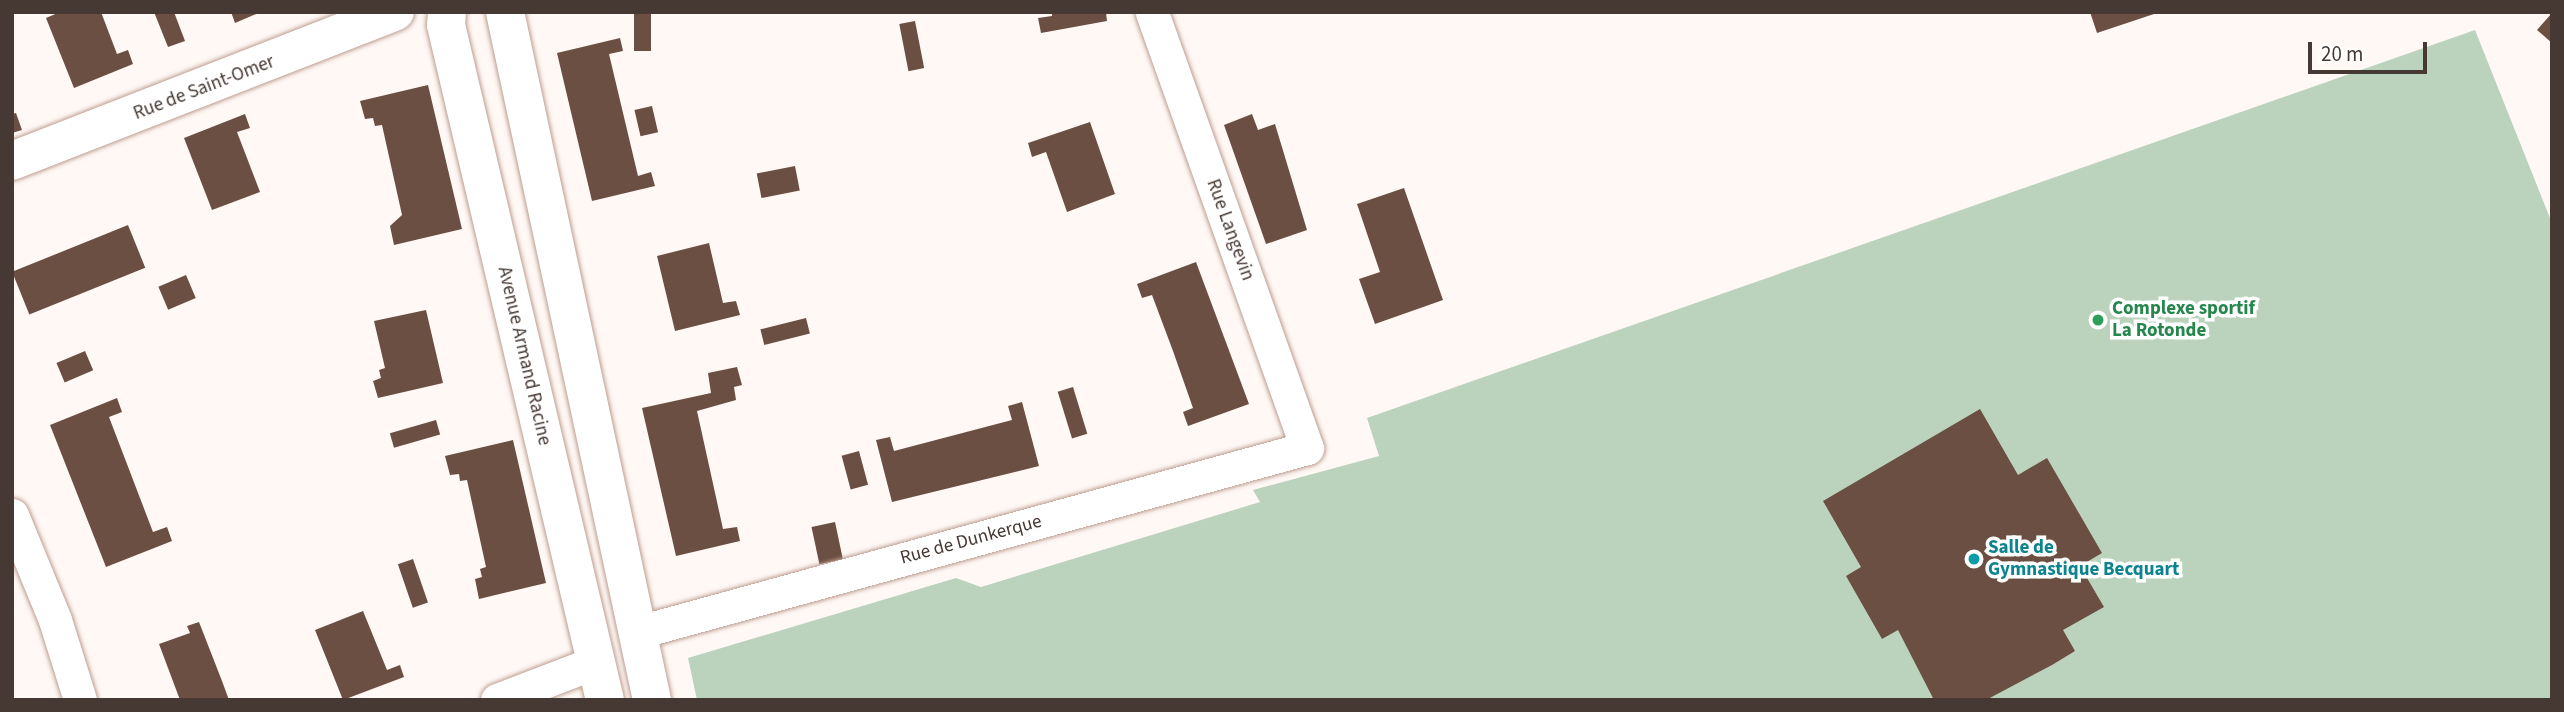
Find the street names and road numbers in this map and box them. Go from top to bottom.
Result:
street label: Rue de Saint-Omer [130,51,278,125]
street label: Rue Langevin [1201,176,1259,284]
street label: Avenue Armand Racine [492,264,556,448]
street label: Rue de Dunkerque [898,510,1044,570]

